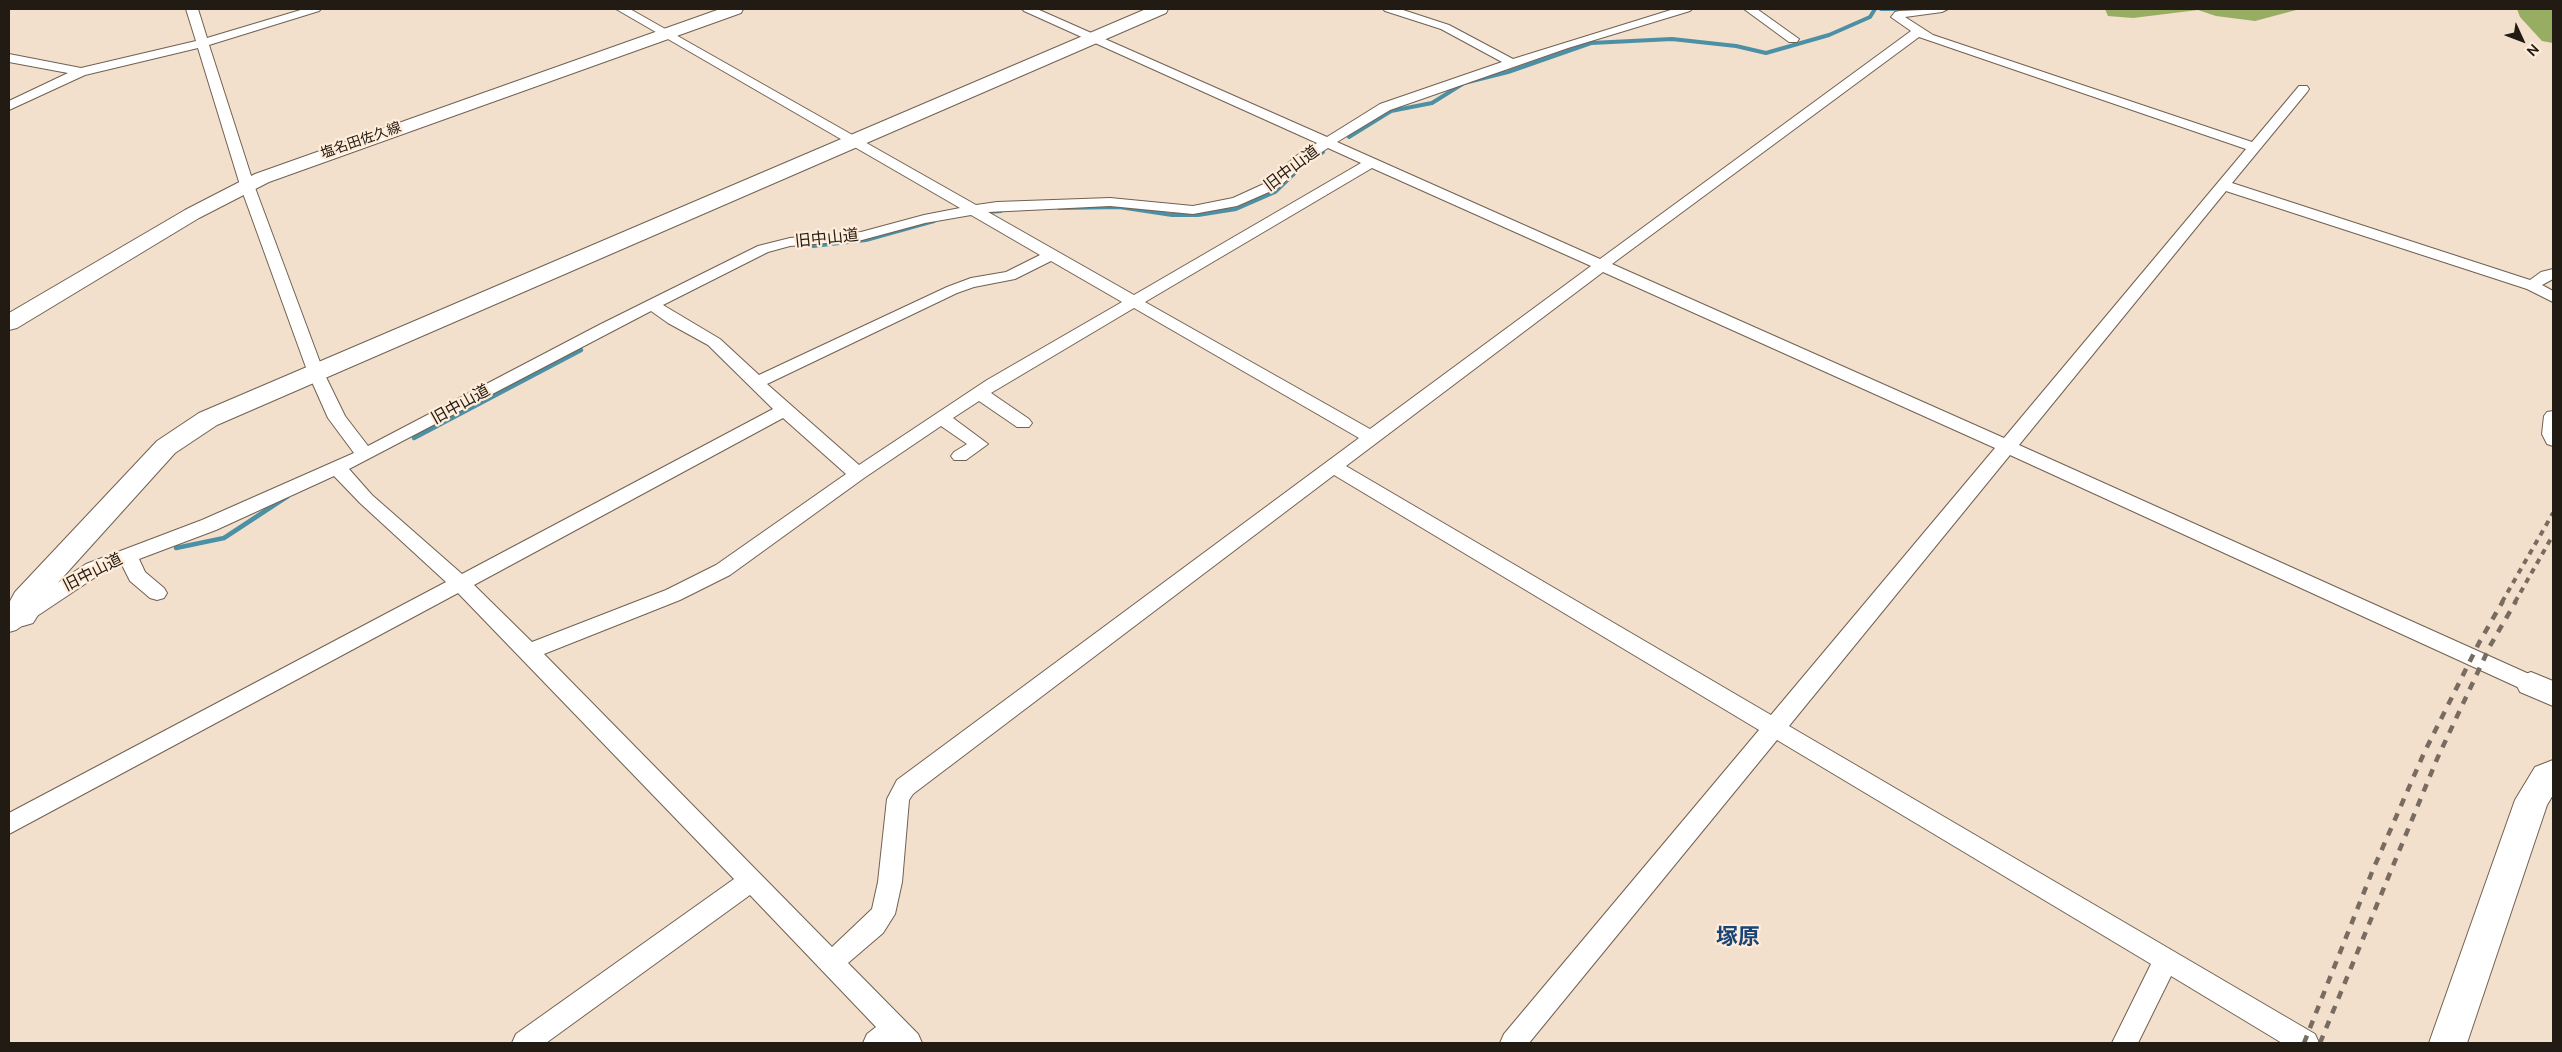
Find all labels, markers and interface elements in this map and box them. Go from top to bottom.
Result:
north arrow [2497,15,2547,65]
text: N [2523,40,2543,60]
street label: 塩名田佐久線 [319,119,403,163]
street label: 旧中山道 [1261,142,1323,196]
street label: 旧中山道 [794,226,860,252]
street label: 旧中山道 [428,381,494,429]
street label: 旧中山道 [60,550,126,596]
district label: 塚原 [1716,925,1760,951]

